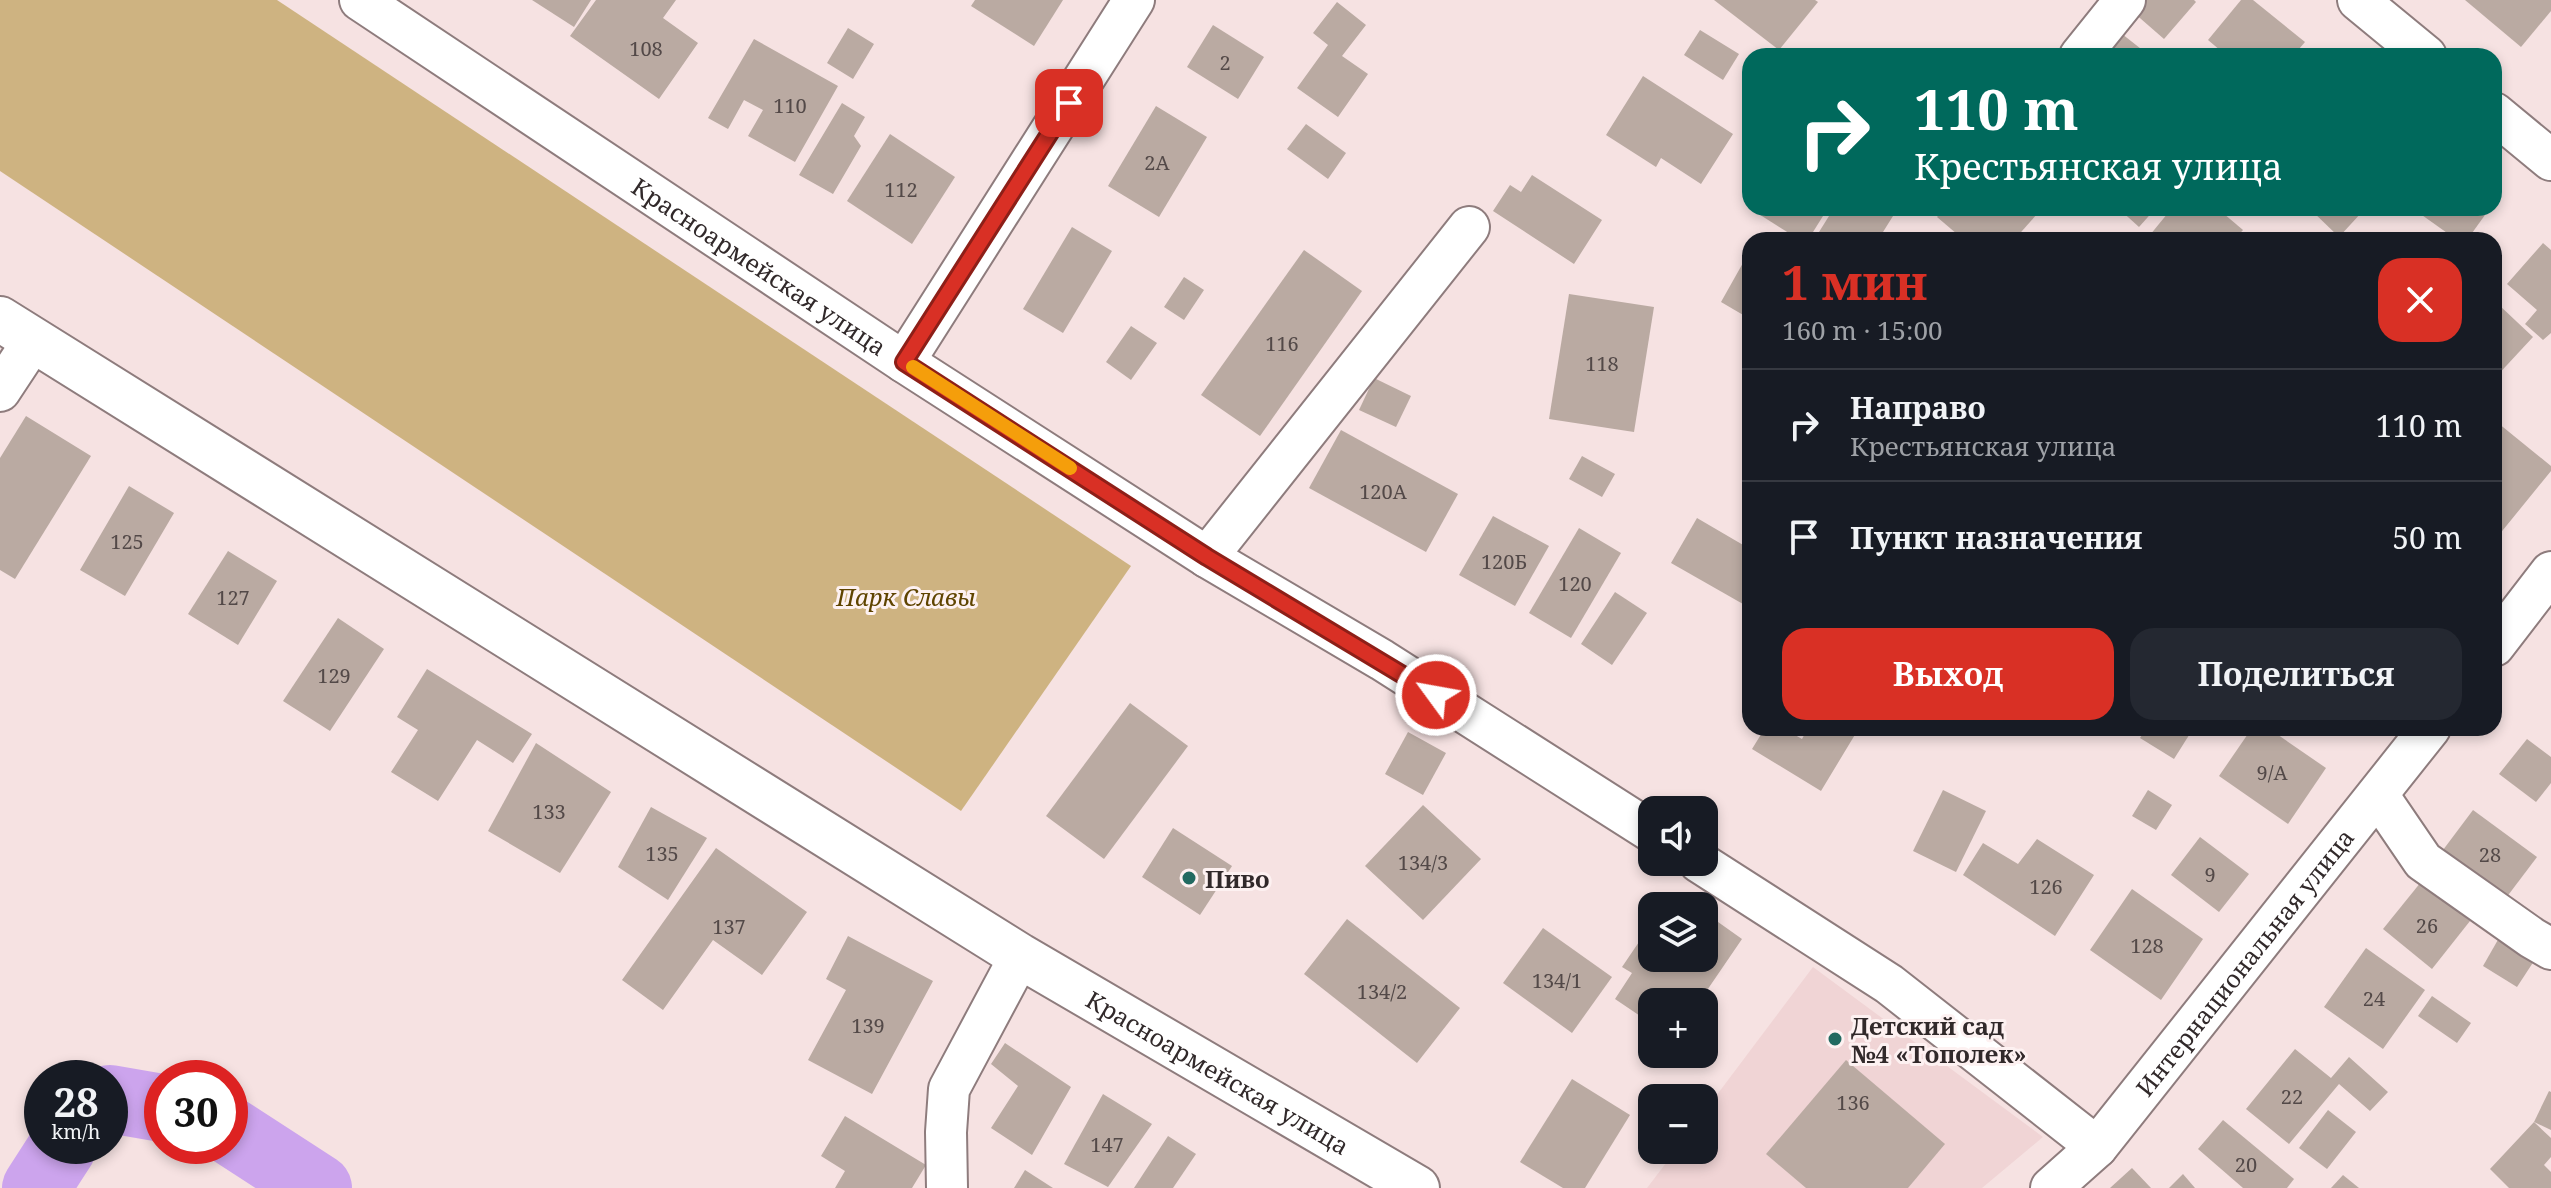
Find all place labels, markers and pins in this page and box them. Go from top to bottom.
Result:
pin [1035,69,1103,137]
place label: Пиво [1205,862,1270,895]
marker: Пиво [1180,869,1198,887]
place label: Детский сад №4 «Тополек» [1851,1009,2027,1070]
marker: Детский сад №4 «Тополек» [1826,1030,1844,1048]

